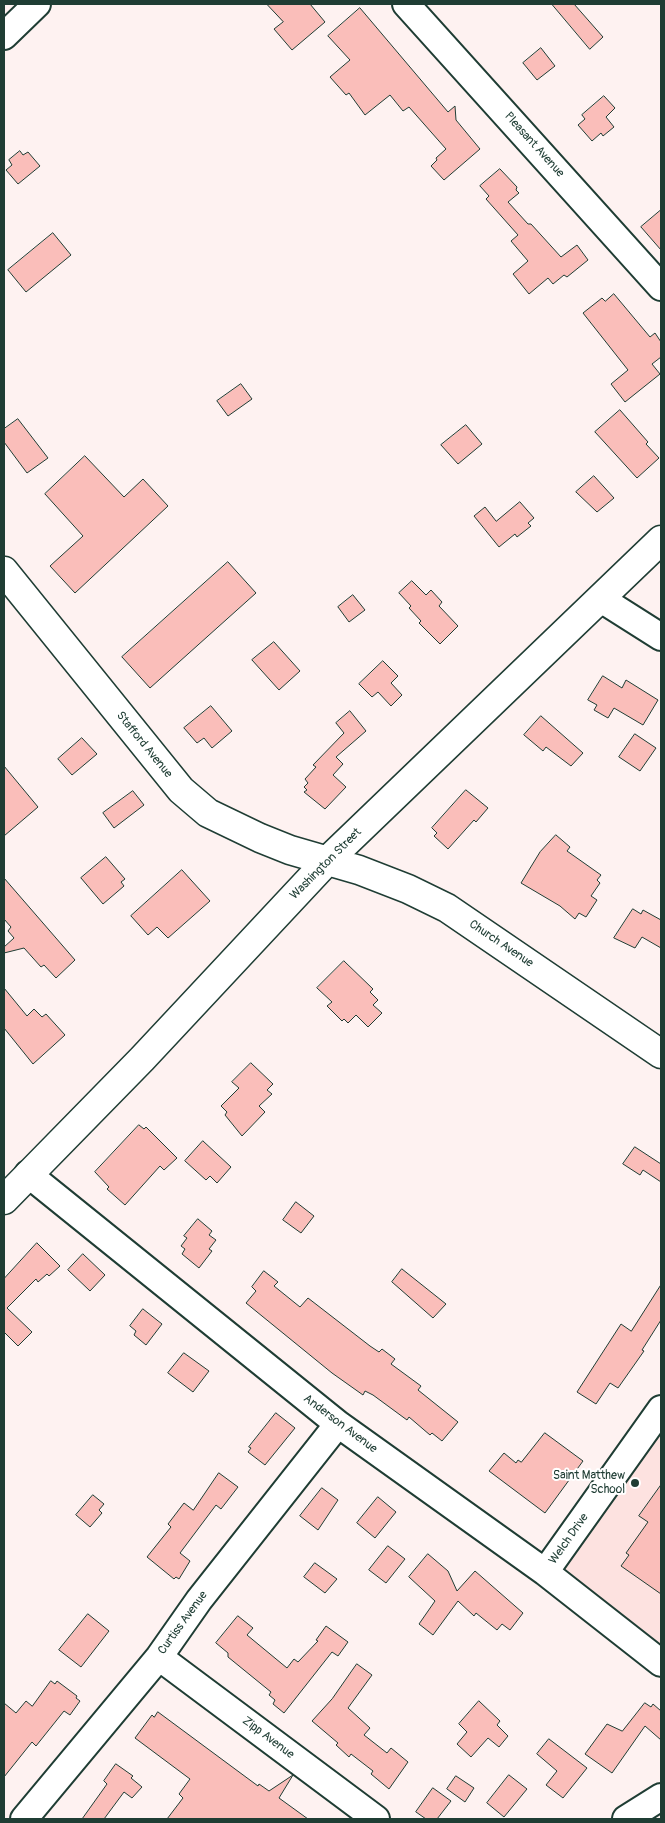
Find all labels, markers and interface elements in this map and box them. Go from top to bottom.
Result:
street label: Pleasant Avenue [501,110,567,180]
street label: Stafford Avenue [113,709,175,781]
street label: Washington Street [287,825,365,903]
street label: Church Avenue [466,917,536,971]
street label: Anderson Avenue [300,1392,380,1456]
place label: Saint Matthew School [553,1469,625,1497]
marker: Saint Matthew School [629,1477,641,1489]
street label: Welch Drive [546,1511,592,1567]
street label: Curtiss Avenue [155,1588,211,1658]
street label: Zipp Avenue [239,1714,297,1762]

